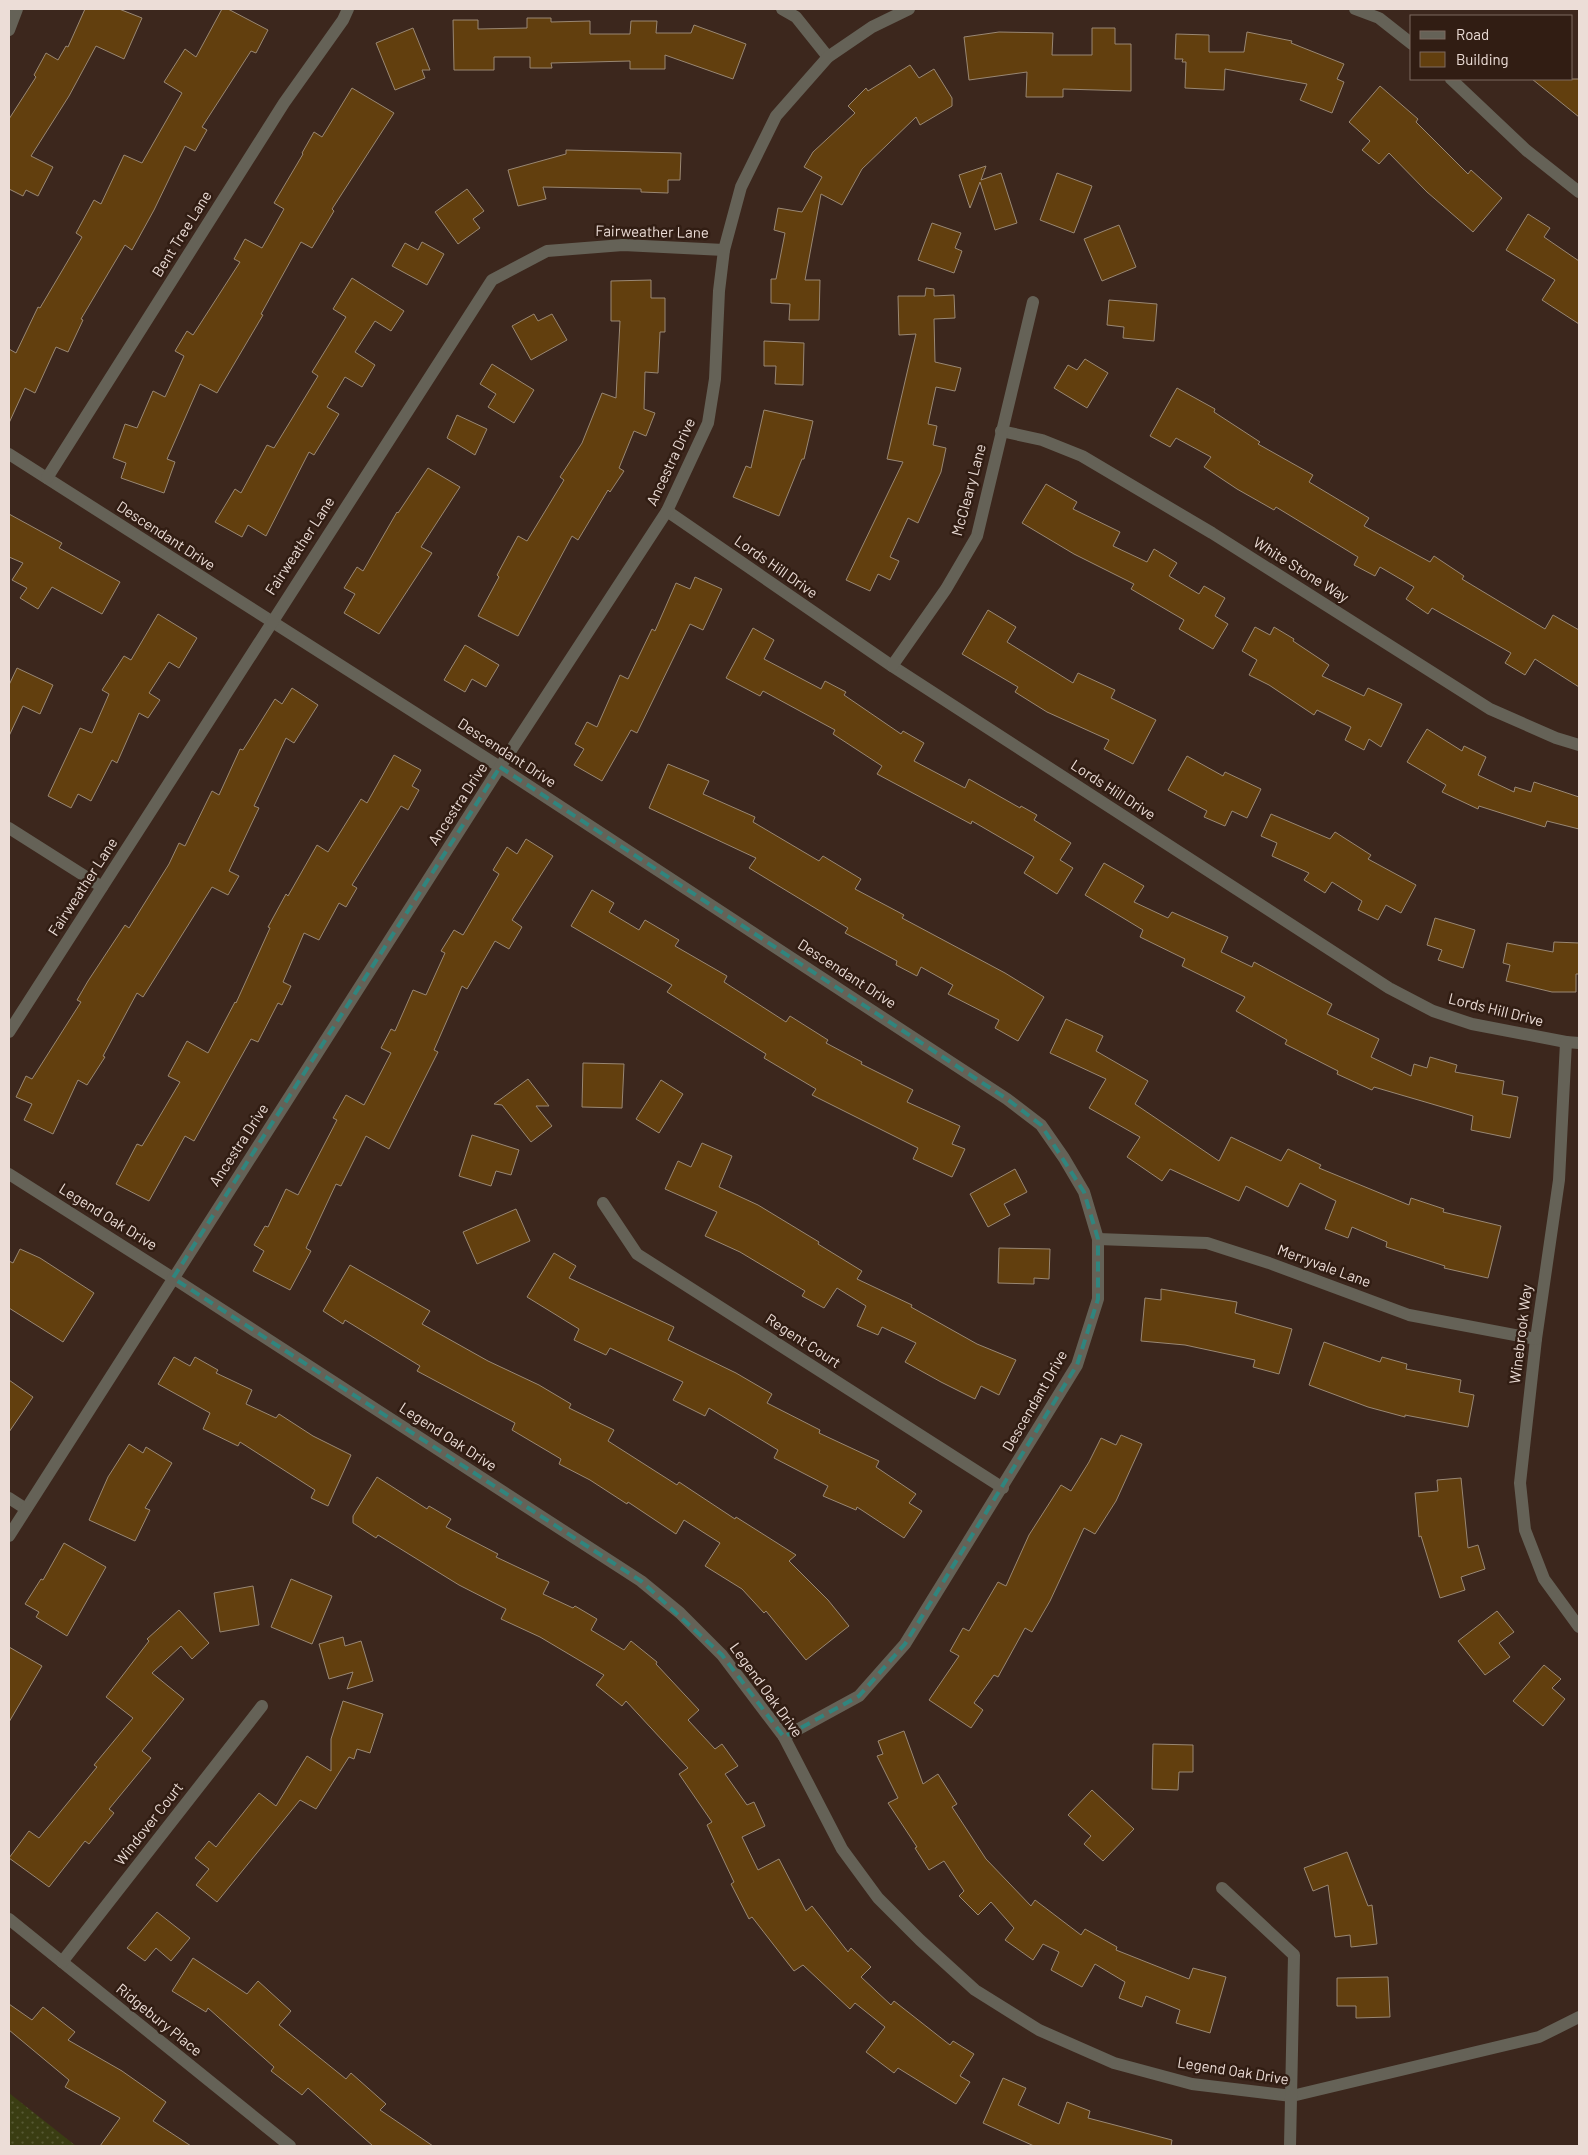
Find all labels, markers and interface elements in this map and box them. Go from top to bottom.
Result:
legend [1410,15,1573,80]
text: Road [1456,25,1489,43]
text: Building [1456,50,1509,68]
street label: Bent Tree Lane [147,187,215,280]
street label: Fairweather Lane [595,221,709,241]
street label: Ancestra Drive [642,415,698,508]
street label: McCleary Lane [947,442,989,538]
street label: Fairweather Lane [261,493,338,598]
street label: Descendant Drive [114,497,219,574]
street label: Lords Hill Drive [731,531,822,602]
street label: White Stone Way [1250,533,1353,606]
street label: Descendant Drive [455,714,560,791]
street label: Lords Hill Drive [1068,755,1159,823]
street label: Ancestra Drive [424,759,491,848]
street label: Fairweather Lane [44,834,121,939]
street label: Descendant Drive [795,935,900,1012]
street label: Lords Hill Drive [1447,989,1546,1030]
street label: Ancestra Drive [205,1100,272,1189]
street label: Legend Oak Drive [56,1179,161,1254]
street label: Merryvale Lane [1275,1240,1374,1290]
street label: Winebrook Way [1505,1283,1535,1385]
street label: Regent Court [763,1309,845,1371]
street label: Descendant Drive [998,1347,1070,1454]
street label: Legend Oak Drive [396,1398,501,1474]
street label: Legend Oak Drive [726,1639,807,1740]
street label: Windover Court [110,1778,186,1869]
street label: Ridgebury Place [113,1979,206,2059]
street label: Legend Oak Drive [1176,2052,1290,2088]

